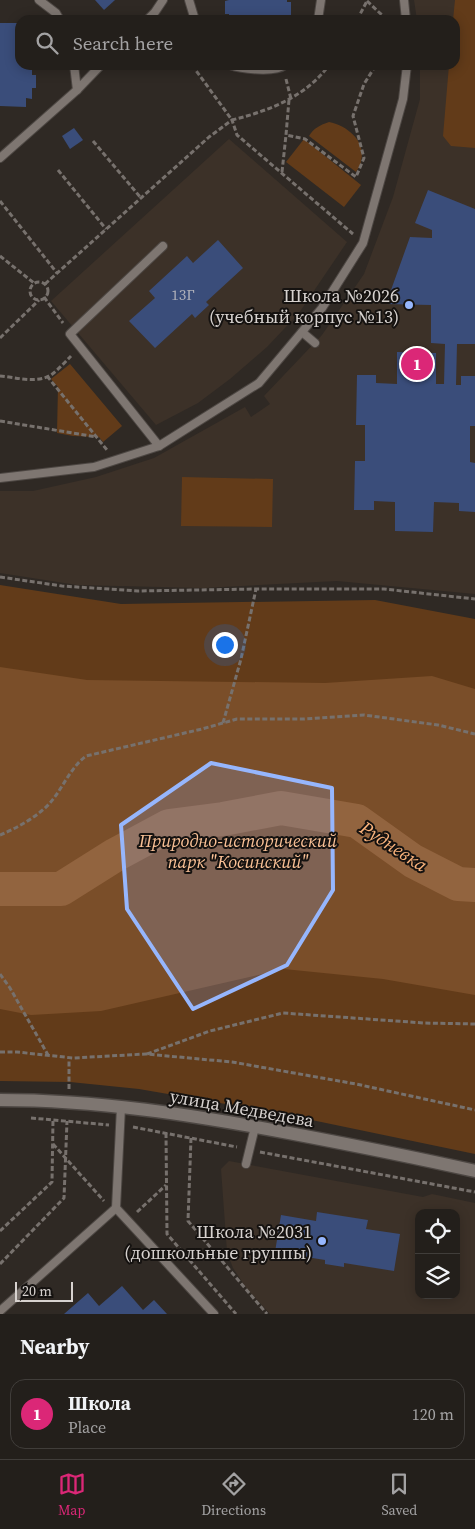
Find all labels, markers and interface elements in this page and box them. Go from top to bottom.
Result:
search box [15,15,460,70]
icon: search [33,29,61,57]
text: Search here [73,30,173,56]
place label: Школа №2026 (учебный корпус №13) [209,283,399,329]
house number: 13Г [171,284,195,305]
marker: Школа №2026 (учебный корпус №13) [403,299,415,311]
pin: 1 [401,345,433,383]
your location [212,632,238,658]
water label: Рудневка [354,814,433,877]
park label: Природно-исторический парк "Косинский" [138,828,338,874]
street label: улица Медведева [168,1083,317,1133]
map controls [415,1209,460,1299]
button: locate [415,1209,460,1254]
place label: Школа №2031 (дошкольные группы) [124,1219,312,1265]
marker: Школа №2031 (дошкольные группы) [316,1235,328,1247]
button: layers [415,1254,460,1299]
scale bar [15,1279,72,1302]
text: 20 m [22,1281,52,1301]
text: Nearby [20,1332,90,1361]
text: Школа [68,1390,131,1416]
text: 1 [33,1403,41,1425]
text: 120 m [412,1403,454,1425]
text: Place [68,1416,106,1438]
tab: Map [58,1470,86,1520]
tab: Directions [201,1470,266,1520]
tab: Saved [381,1470,417,1520]

